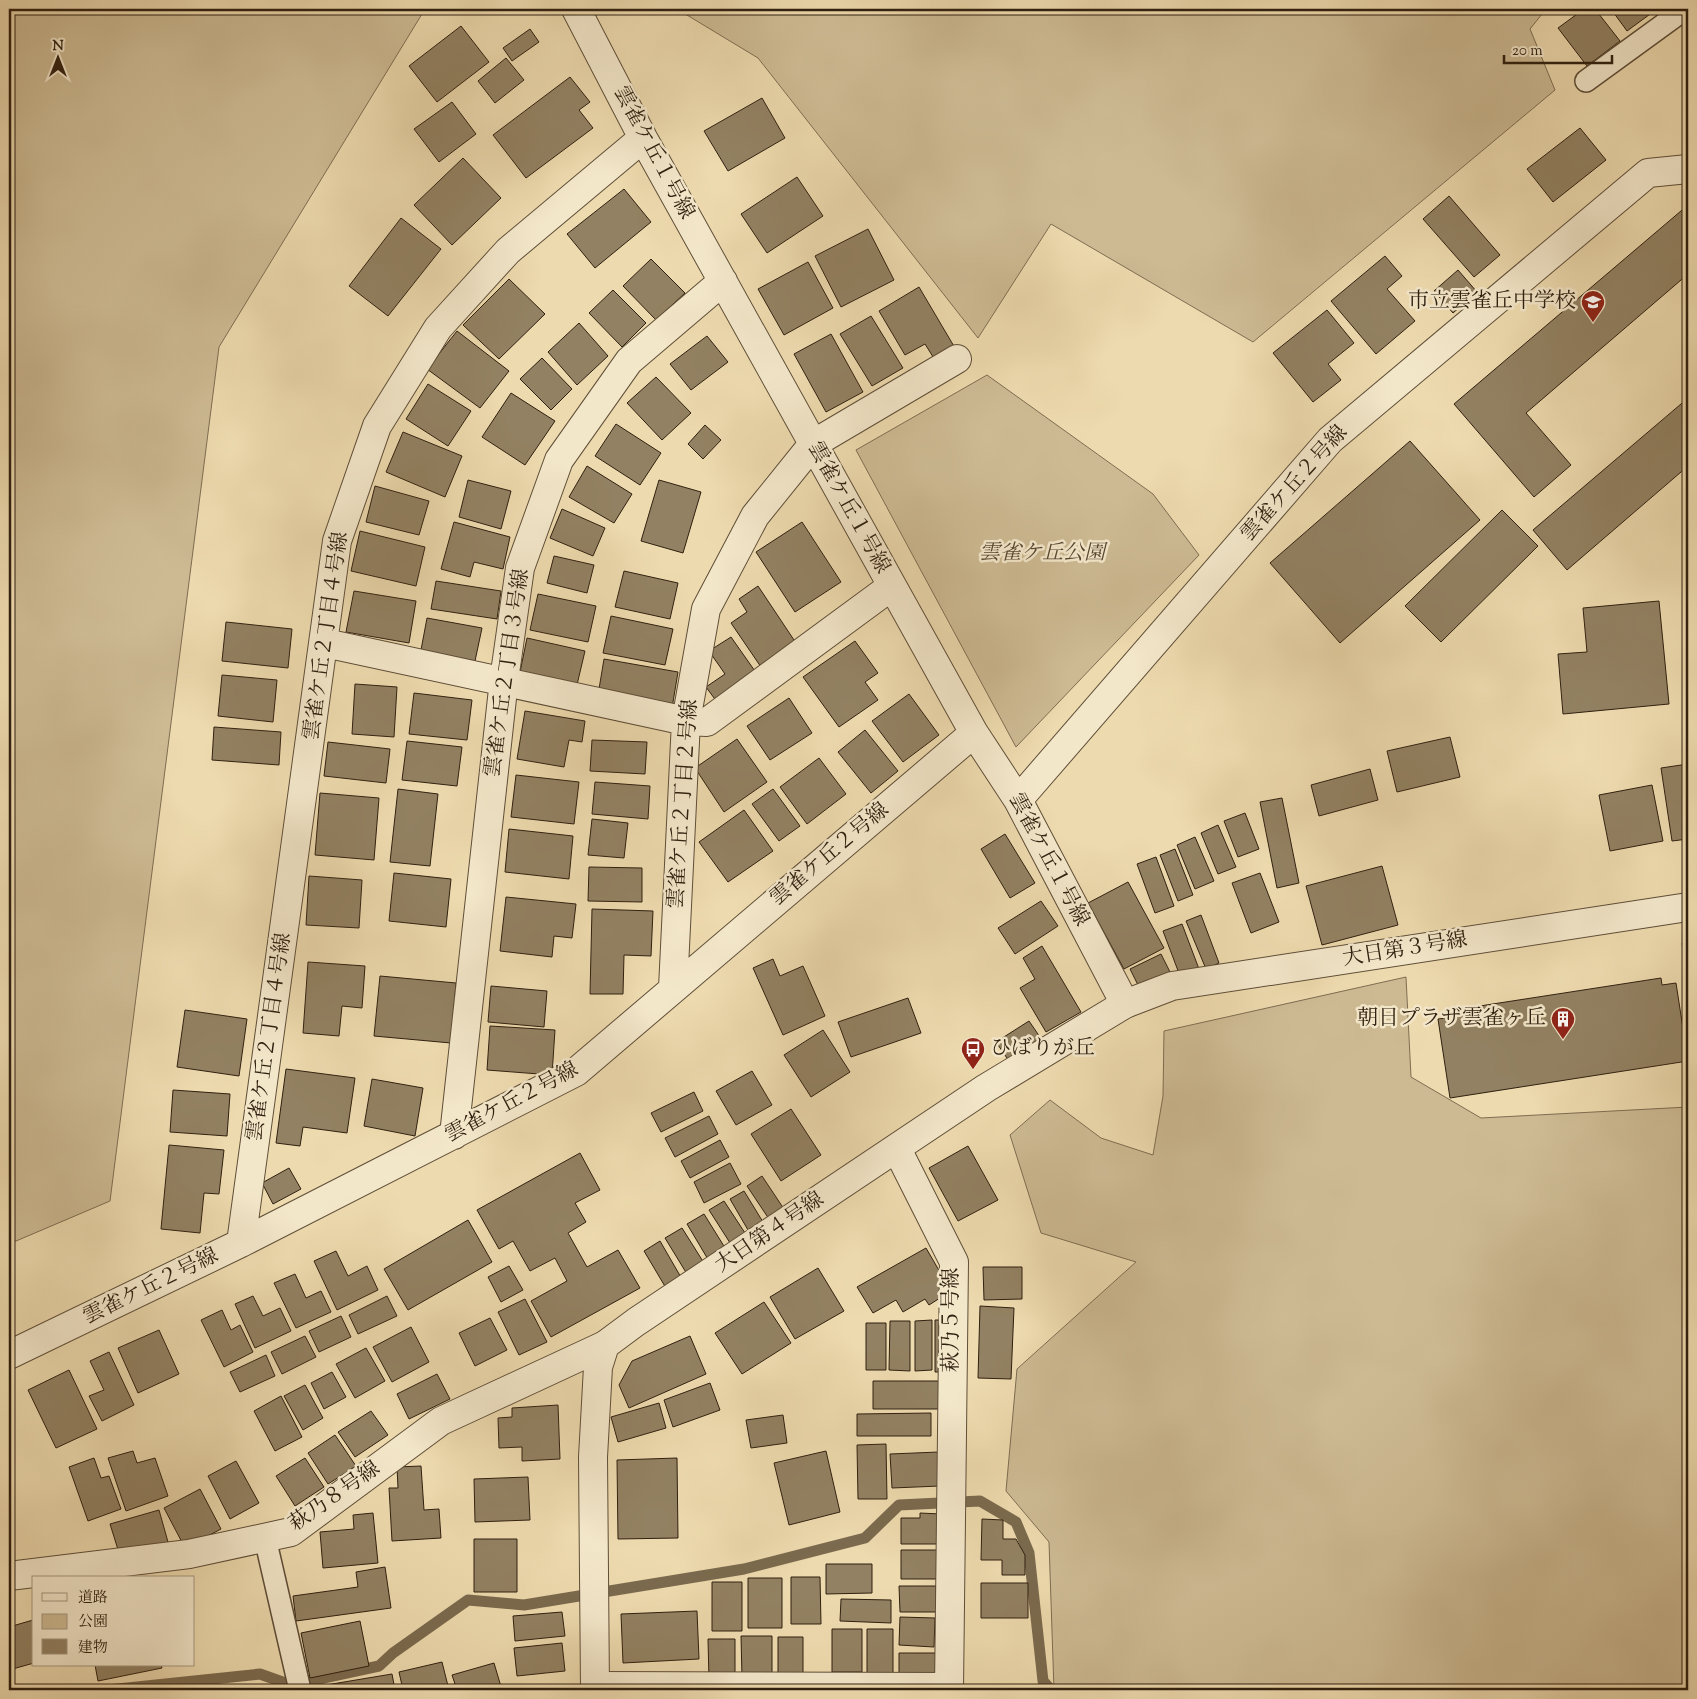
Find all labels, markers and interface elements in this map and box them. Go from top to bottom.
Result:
north arrow [32,32,82,82]
scale bar [1504,32,1612,64]
text: N [52,37,64,57]
text: 20 m [1512,41,1543,62]
street label: 雲雀ケ丘１号線 [605,81,701,225]
place label: 市立雲雀丘中学校 [1408,287,1576,317]
school or university icon: 市立雲雀丘中学校 [1580,289,1606,323]
street label: 雲雀ケ丘２号線 [1235,419,1355,549]
street label: 雲雀ケ丘１号線 [799,436,897,580]
street label: 雲雀ケ丘２丁目４号線 [298,530,356,742]
park label: 雲雀ケ丘公園 [979,539,1108,569]
street label: 雲雀ケ丘２丁目３号線 [479,567,537,779]
street label: 雲雀ケ丘２丁目２号線 [662,698,706,910]
street label: 雲雀ケ丘１号線 [1000,788,1096,932]
street label: 雲雀ケ丘２号線 [764,796,896,914]
street label: 大日第３号線 [1340,925,1470,975]
street label: 雲雀ケ丘２丁目４号線 [241,931,299,1143]
place label: 朝日プラザ雲雀ヶ丘 [1357,1004,1546,1034]
building icon: 朝日プラザ雲雀ヶ丘 [1550,1006,1576,1040]
place label: ひばりが丘 [990,1034,1095,1064]
bus stop icon: ひばりが丘 [960,1036,986,1070]
street label: 雲雀ケ丘２号線 [440,1055,584,1151]
street label: 大日第４号線 [709,1185,831,1281]
street label: 雲雀ケ丘２号線 [78,1241,224,1333]
street label: 萩乃５号線 [937,1268,967,1373]
street label: 萩乃８号線 [283,1455,387,1539]
legend [32,1576,195,1666]
text: 道路 [78,1588,108,1609]
text: 公園 [78,1612,108,1633]
text: 建物 [78,1638,108,1659]

